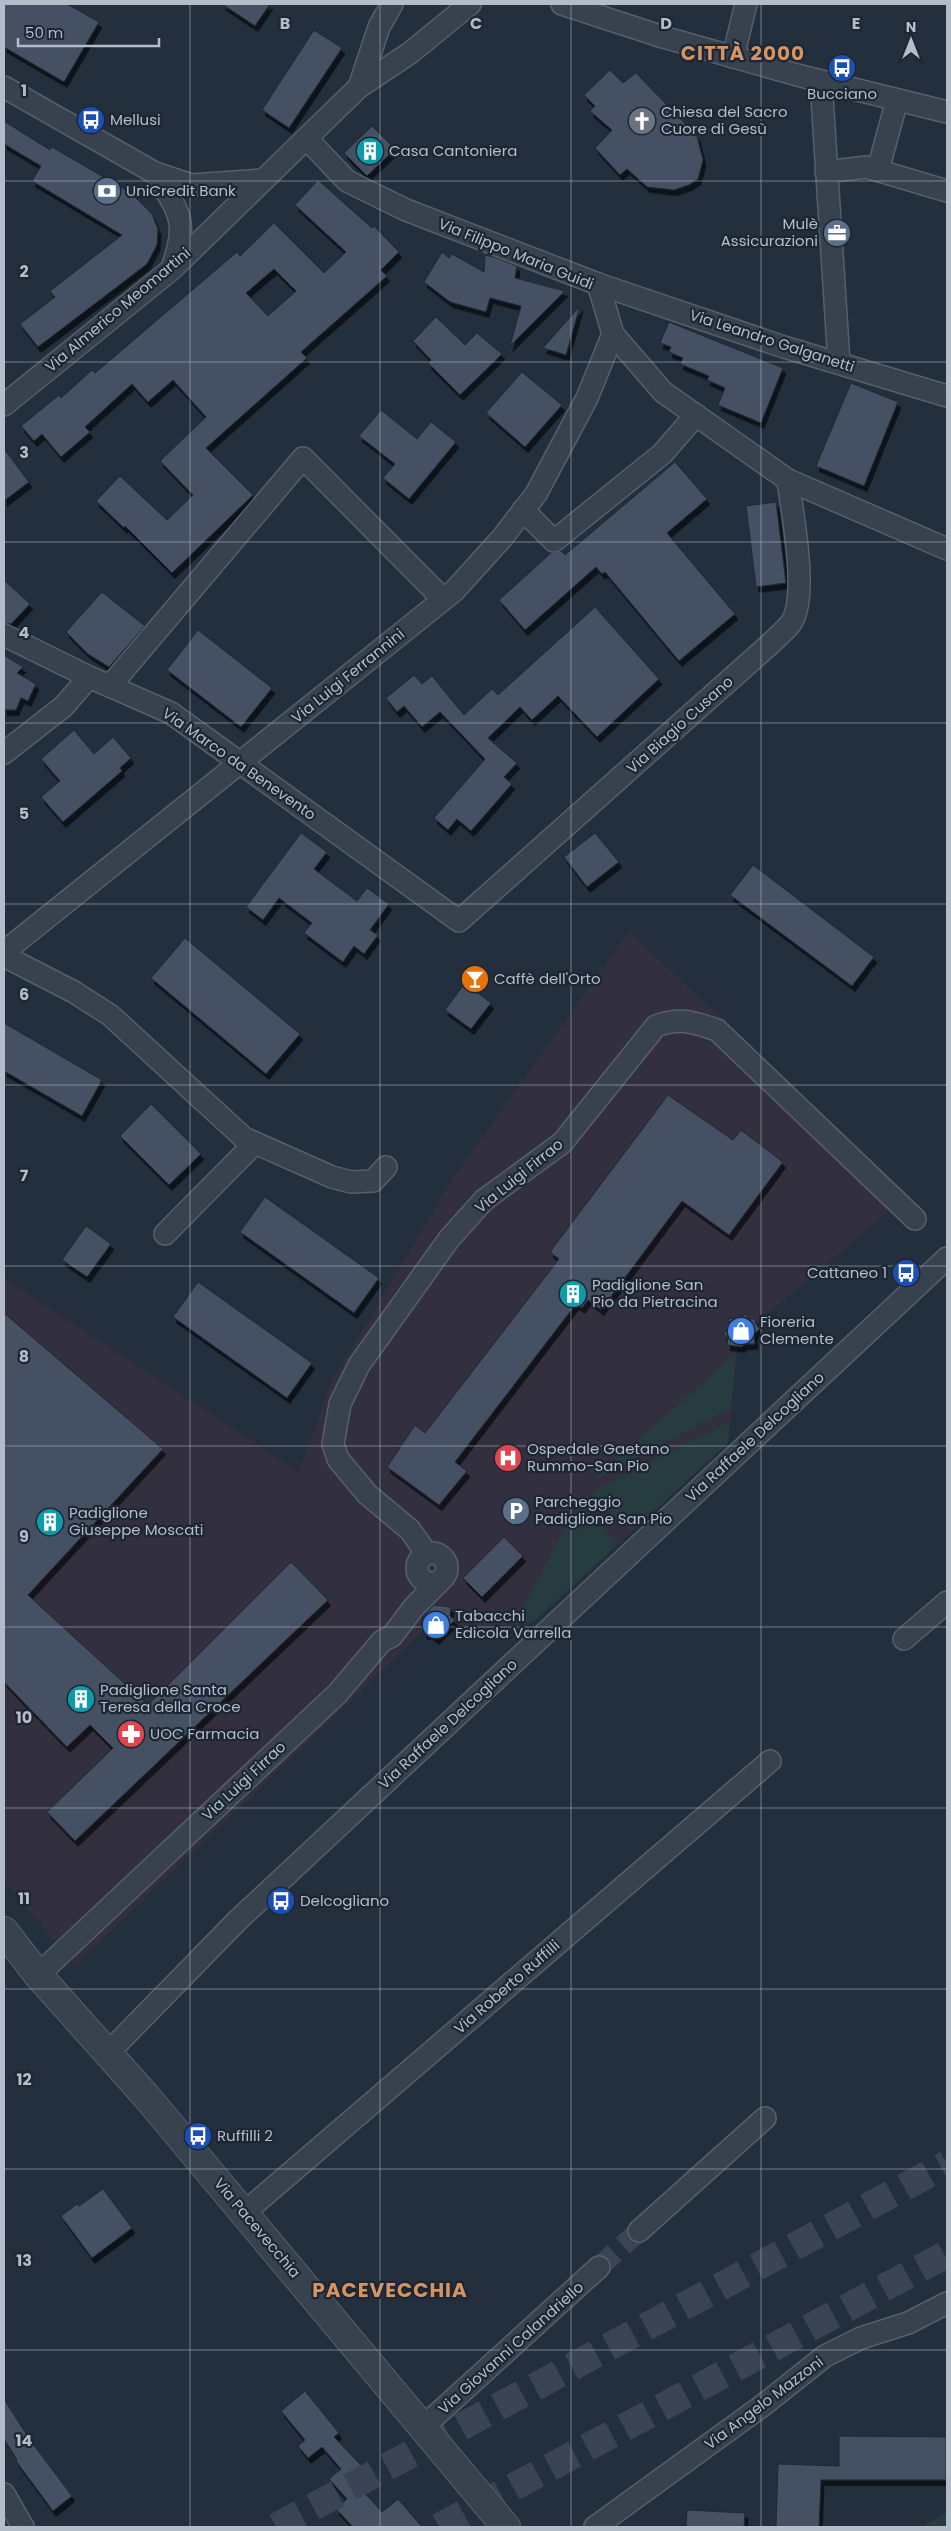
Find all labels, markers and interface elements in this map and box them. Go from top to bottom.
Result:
text: B [280,12,290,35]
text: C [470,12,482,35]
text: D [660,12,672,35]
text: E [852,12,860,35]
scale bar [18,15,159,47]
north arrow [886,15,936,65]
text: N [906,17,916,37]
text: 50 m [25,22,63,43]
district label: CITTÀ 2000 [681,39,805,67]
bus stop icon: Bucciano [827,53,857,83]
text: 1 [21,79,27,102]
place label: Bucciano [807,83,877,104]
place label: Chiesa del Sacro Cuore di Gesù [661,101,788,139]
bus stop icon: Mellusi [76,105,106,135]
church icon: Chiesa del Sacro Cuore di Gesù [627,106,657,136]
place label: Mellusi [110,109,161,130]
building icon: Casa Cantoniera [355,136,385,166]
place label: Casa Cantoniera [389,140,517,161]
bank icon: UniCredit Bank [92,176,122,206]
place label: UniCredit Bank [126,180,236,201]
street label: Via Filippo Maria Guidi [435,213,597,294]
place label: Mulè Assicurazioni [721,213,818,251]
office icon: Mulè Assicurazioni [822,218,852,248]
street label: Via Almerico Meomartini [40,242,195,377]
text: 2 [19,260,29,283]
street label: Via Leandro Galganetti [687,304,857,377]
text: 3 [19,441,29,464]
text: 4 [19,621,30,644]
street label: Via Luigi Ferrannini [287,623,409,728]
street label: Via Biagio Cusano [622,671,738,778]
street label: Via Marco da Benevento [158,702,320,825]
text: 5 [19,802,29,825]
bar icon: Caffè dell'Orto [460,964,490,994]
place label: Caffè dell'Orto [494,968,601,989]
text: 6 [19,983,29,1006]
street label: Via Luigi Firrao [470,1134,567,1218]
text: 7 [20,1164,29,1187]
bus stop icon: Cattaneo 1 [891,1258,921,1288]
place label: Cattaneo 1 [807,1262,887,1283]
place label: Padiglione San Pio da Pietracina [592,1274,718,1312]
building icon: Padiglione San Pio da Pietracina [558,1279,588,1309]
place label: Fioreria Clemente [760,1311,834,1349]
shop icon: Fioreria Clemente [726,1316,756,1346]
text: 8 [19,1345,29,1368]
street label: Via Raffaele Delcogliano [681,1367,829,1507]
place label: Ospedale Gaetano Rummo-San Pio [527,1438,669,1476]
hospital icon: Ospedale Gaetano Rummo-San Pio [493,1443,523,1473]
place label: Parcheggio Padiglione San Pio [535,1491,672,1529]
parking icon: Parcheggio Padiglione San Pio [501,1496,531,1526]
place label: Padiglione Giuseppe Moscati [69,1502,203,1540]
building icon: Padiglione Giuseppe Moscati [35,1507,65,1537]
text: 9 [19,1525,29,1548]
place label: Tabacchi Edicola Varrella [455,1605,571,1643]
shop icon: Tabacchi Edicola Varrella [421,1610,451,1640]
street label: Via Raffaele Delcogliano [374,1654,522,1794]
place label: Padiglione Santa Teresa della Croce [100,1679,240,1717]
building icon: Padiglione Santa Teresa della Croce [66,1684,96,1714]
text: 10 [16,1706,32,1729]
pharmacy icon: UOC Farmacia [116,1719,146,1749]
place label: UOC Farmacia [150,1723,259,1744]
street label: Via Luigi Firrao [197,1736,290,1825]
bus stop icon: Delcogliano [266,1886,296,1916]
text: 11 [18,1887,30,1910]
place label: Delcogliano [300,1890,389,1911]
street label: Via Roberto Ruffilli [449,1935,564,2039]
text: 12 [16,2068,32,2091]
bus stop icon: Ruffilli 2 [183,2121,213,2151]
place label: Ruffilli 2 [217,2125,273,2146]
street label: Via Pacevecchia [209,2173,305,2282]
text: 13 [16,2249,32,2272]
district label: PACEVECCHIA [312,2276,468,2304]
street label: Via Giovanni Calandriello [433,2277,588,2419]
street label: Via Angelo Mazzoni [700,2351,828,2454]
text: 14 [16,2429,33,2452]

